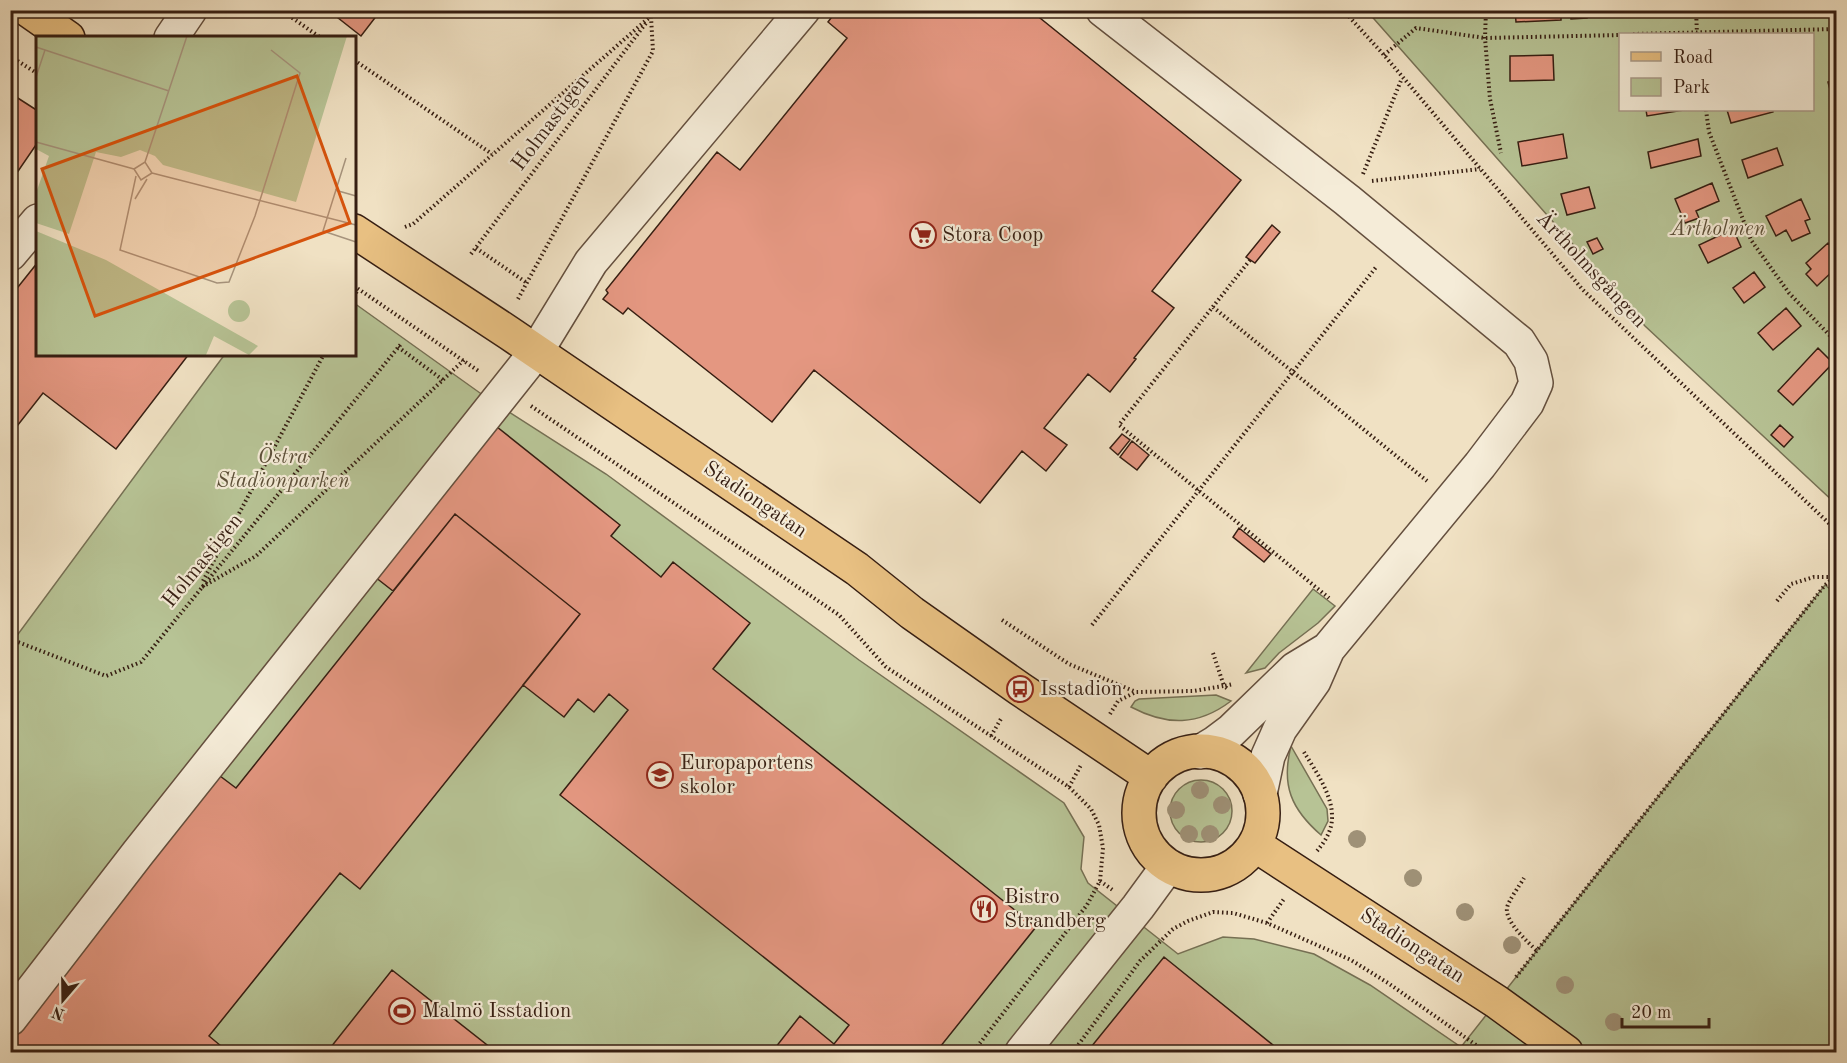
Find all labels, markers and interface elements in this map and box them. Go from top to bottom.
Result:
legend [1619,33,1814,111]
inset map [36,36,356,356]
text: Road [1673,49,1713,67]
street label: Holmastigen [508,71,594,175]
text: Park [1673,79,1710,97]
street label: Ärtholmsgången [1532,205,1653,332]
park label: Ärtholmen [1669,215,1766,240]
supermarket icon: Stora Coop [908,220,938,250]
place label: Stora Coop [942,225,1043,246]
park label: Östra Stadionparken [216,442,350,492]
street label: Stadiongatan [699,458,811,542]
street label: Holmastigen [159,510,247,612]
bus stop icon: Isstadion [1005,674,1035,704]
place label: Isstadion [1040,679,1123,700]
place label: Europaportens skolor [680,753,813,798]
school or university icon: Europaportens skolor [645,760,675,790]
place label: Bistro Strandberg [1004,887,1107,932]
restaurant icon: Bistro Strandberg [969,894,999,924]
street label: Stadiongatan [1356,905,1468,987]
north arrow [33,970,93,1030]
scale bar [1622,991,1709,1029]
sports icon: Malmö Isstadion [387,996,417,1026]
place label: Malmö Isstadion [422,1001,571,1022]
text: N [49,1002,67,1022]
text: 20 m [1631,1004,1671,1022]

